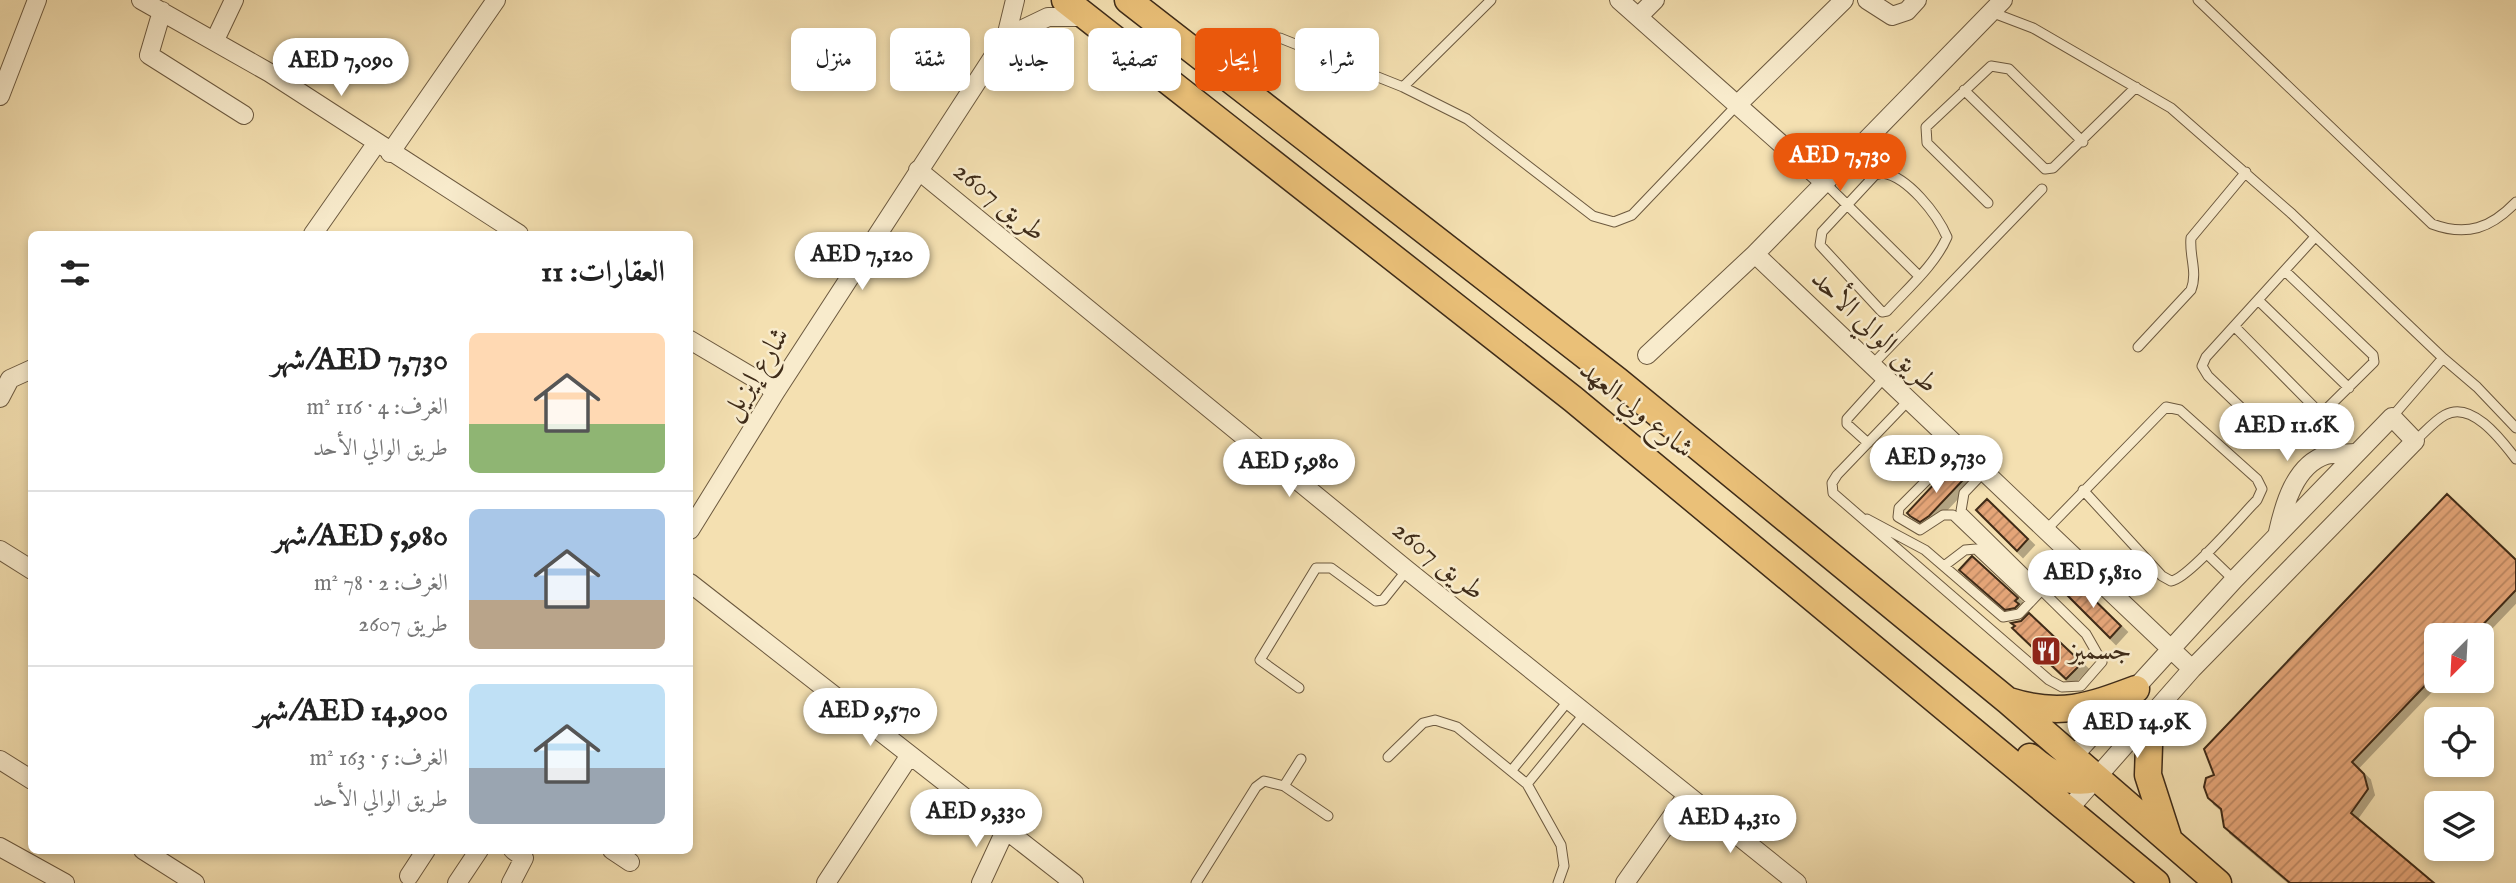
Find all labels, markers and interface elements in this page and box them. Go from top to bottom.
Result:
chip: منزل [791,28,876,91]
chip: شقة [890,28,970,91]
chip: جديد [984,28,1074,91]
chip: تصفية [1088,28,1181,91]
chip: إيجار [1195,28,1281,91]
chip: شراء [1295,28,1379,91]
pin: AED 7,090 [261,38,421,98]
text: AED 7,090 [289,46,393,75]
pin: AED 7,730 [1760,134,1920,193]
text: AED 7,730 [1789,141,1891,170]
street label: طريق 2607 [946,154,1052,250]
pin: AED 7,120 [782,232,942,292]
text: AED 7,120 [811,240,913,269]
icon: filters [56,254,94,292]
text: العقارات: 11 [541,254,665,292]
street label: طريق الوالي الأحد [1801,260,1947,404]
street label: شارع إيزيل [714,321,802,429]
text: AED 7,730/شهر [271,342,448,380]
street label: شارع ولي العهد [1569,353,1700,470]
icon: home [525,361,609,445]
text: الغرف: 4 · 116 m² [307,393,448,422]
pin: AED 11.6K [2207,404,2367,463]
text: AED 11.6K [2235,411,2339,440]
text: طريق الوالي الأحد [313,434,448,463]
pin: AED 9,730 [1856,435,2016,495]
pin: AED 5,980 [1209,440,1369,499]
text: AED 9,730 [1886,443,1986,472]
text: AED 5,980 [1239,447,1339,476]
street label: طريق 2607 [1385,513,1491,609]
text: AED 5,980/شهر [273,518,448,556]
icon: home [525,537,609,621]
pin: AED 5,810 [2013,550,2173,610]
text: AED 5,810 [2044,558,2142,587]
text: الغرف: 2 · 78 m² [314,569,448,598]
text: طريق 2607 [358,610,448,639]
north arrow [2424,623,2494,693]
map controls [2424,623,2494,861]
restaurant icon: جسميز [2029,634,2063,668]
place label: جسميز [2066,634,2132,669]
pin: AED 9,570 [790,688,950,748]
text: AED 14,900/شهر [254,693,448,731]
text: AED 9,570 [819,696,921,725]
pin: AED 14.9K [2057,700,2217,760]
button: locate [2424,707,2494,777]
text: AED 14.9K [2084,708,2190,737]
icon: home [525,712,609,796]
text: الغرف: 5 · 163 m² [309,744,448,773]
text: طريق الوالي الأحد [313,785,448,814]
pin: AED 9,330 [896,790,1056,849]
button: layers [2424,791,2494,861]
pin: AED 4,310 [1650,796,1810,855]
text: AED 9,330 [926,797,1026,826]
text: AED 4,310 [1679,803,1781,832]

